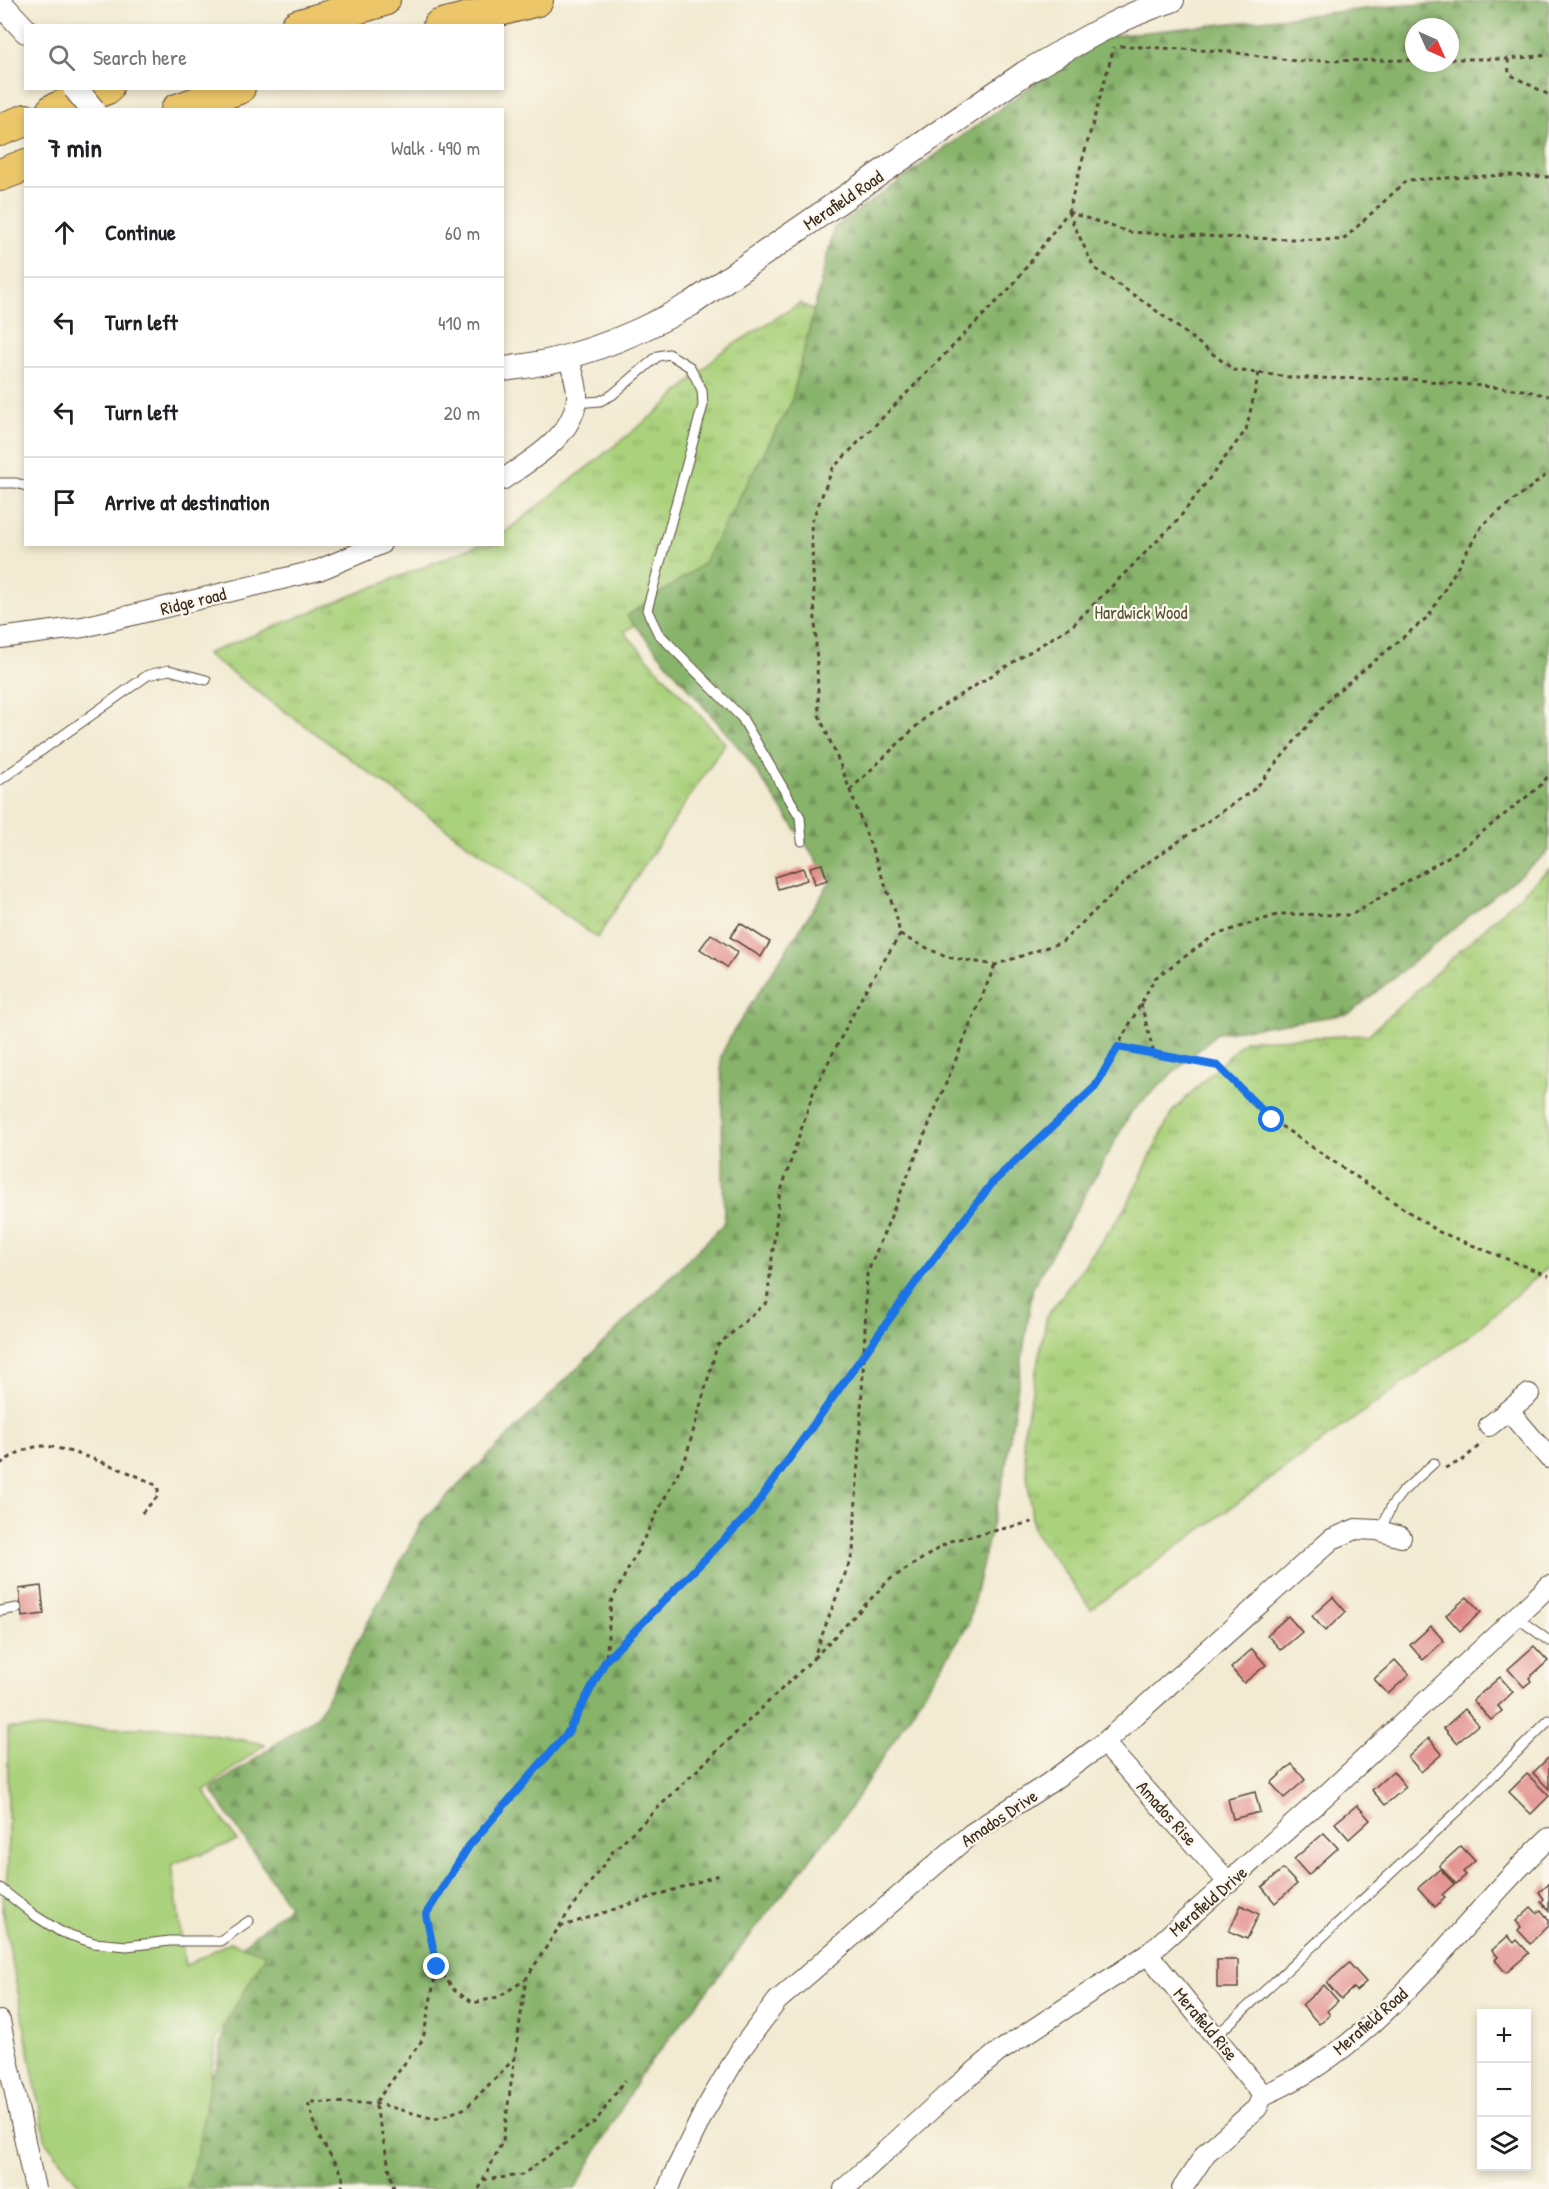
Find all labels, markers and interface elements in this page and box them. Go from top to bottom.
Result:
north arrow [1405,18,1459,72]
search box [24,24,504,90]
icon: search [45,41,78,74]
text: Search here [93,42,187,72]
text: 7 min [48,130,102,165]
text: Walk · 490 m [391,134,480,161]
street label: Merafield Road [798,164,888,236]
icon: ahead [48,216,81,249]
text: Continue [105,217,176,247]
text: 60 m [445,219,480,246]
icon: left [48,306,81,339]
text: Turn left [105,307,178,337]
text: 410 m [438,309,480,336]
icon: left [48,396,81,429]
text: Turn left [105,397,178,427]
text: 20 m [443,399,480,426]
icon: arrive [48,486,81,519]
text: Arrive at destination [105,487,270,517]
street label: Ridge road [158,581,228,621]
park label: Hardwick Wood [1094,600,1188,625]
route start [1258,1106,1284,1132]
street label: Amados Rise [1131,1775,1203,1851]
street label: Amados Drive [956,1783,1042,1853]
street label: Merafield Drive [1164,1860,1252,1942]
route end [423,1953,449,1979]
street label: Merafield Road [1327,1981,1413,2061]
street label: Merafield Rise [1168,1982,1244,2066]
map controls [1477,2009,1531,2171]
button: + [1477,2009,1531,2063]
button: − [1477,2063,1531,2117]
button: layers [1477,2117,1531,2171]

